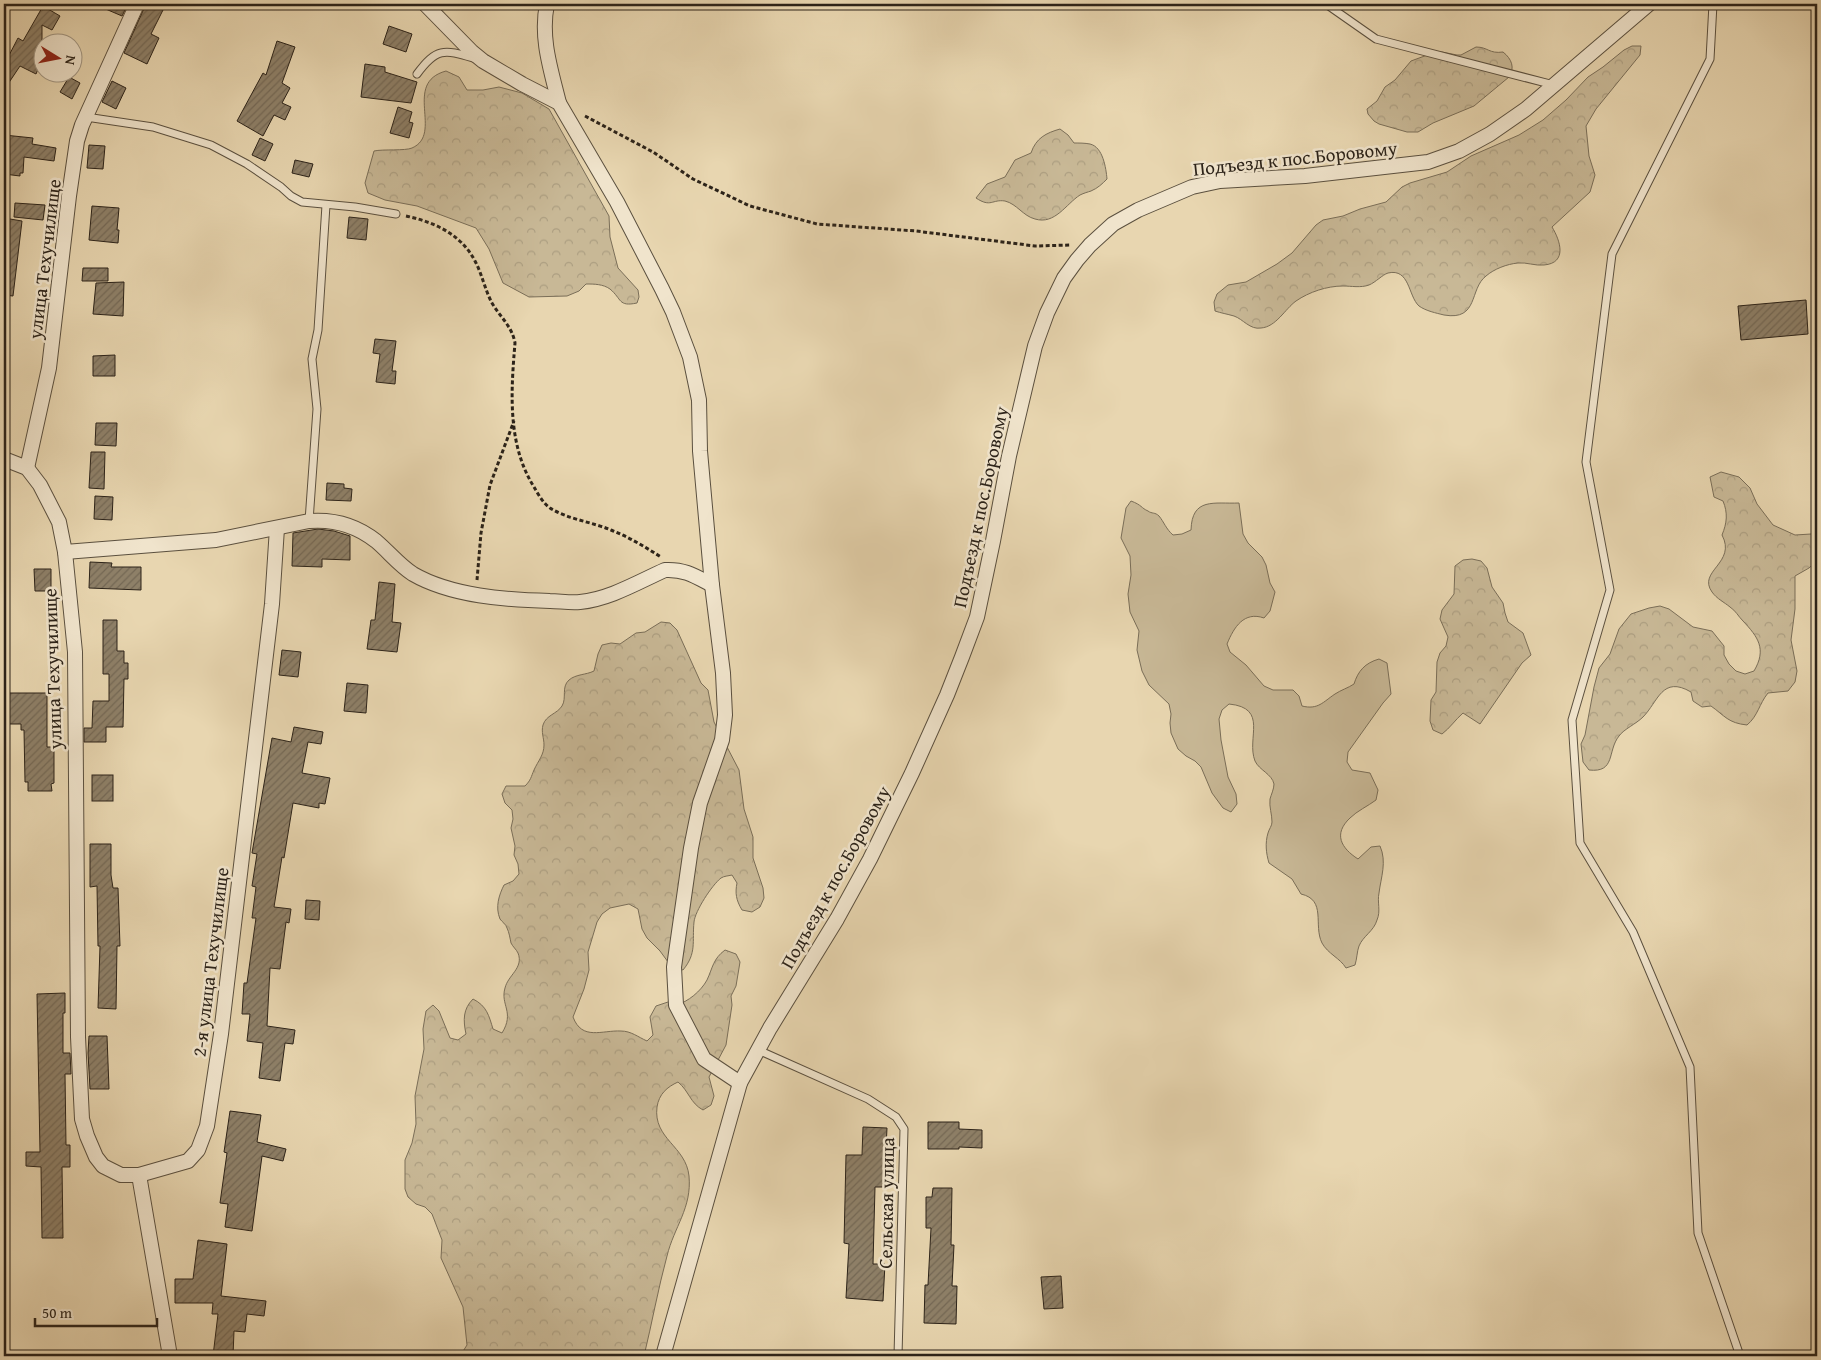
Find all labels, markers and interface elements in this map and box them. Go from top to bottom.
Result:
north arrow [32,32,82,82]
text: N [60,54,81,67]
street label: Подъезд к пос.Боровому [1191,133,1399,183]
street label: улица Техучилище [20,177,68,342]
street label: Подъезд к пос.Боровому [945,403,1015,610]
street label: улица Техучилище [35,588,69,751]
street label: Подъезд к пос.Боровому [773,780,897,974]
street label: 2-я улица Техучилище [184,866,236,1058]
street label: Сельская улица [871,1137,901,1269]
scale bar [35,1295,158,1327]
text: 50 m [42,1302,73,1323]

